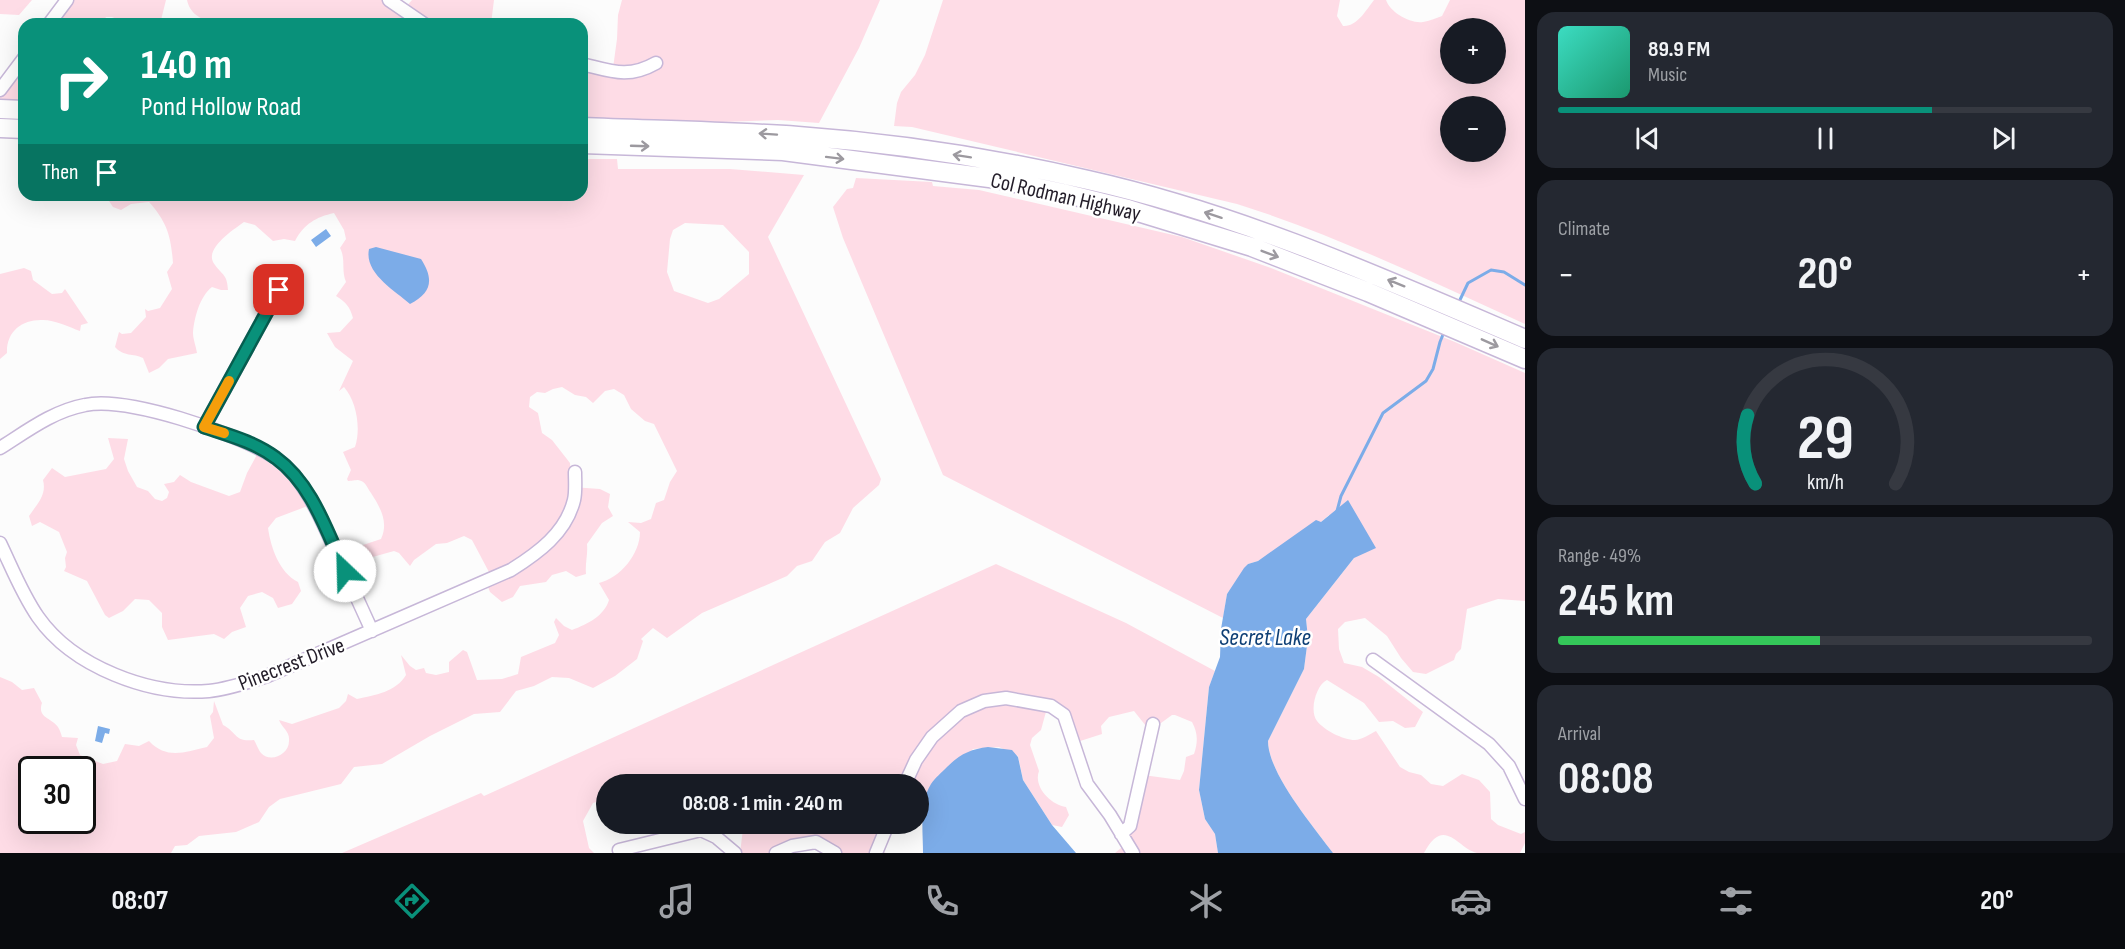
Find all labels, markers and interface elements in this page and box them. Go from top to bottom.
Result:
map controls [1440,18,1506,162]
button: + [1440,18,1506,84]
text: 89.9 FM [1648,36,1710,63]
text: 140 m [141,40,232,91]
icon: right [42,42,120,120]
text: Music [1648,63,1687,87]
text: Pond Hollow Road [141,91,301,123]
button: − [1440,96,1506,162]
icon: previous [1631,122,1664,155]
icon: pause [1809,122,1842,155]
icon: next [1987,122,2020,155]
one-way arrow [759,128,779,139]
one-way arrow [630,141,650,152]
one-way arrow [953,150,973,161]
one-way arrow [825,153,844,164]
icon: arrive [90,156,123,189]
text: Then [42,159,78,186]
street label: Col Rodman Highway [988,167,1144,228]
one-way arrow [1204,209,1223,220]
text: Climate [1558,217,1610,241]
text: 20° [1797,247,1853,302]
one-way arrow [1260,249,1279,260]
text: − [1558,255,1574,295]
text: + [2076,255,2092,295]
pin [253,264,304,315]
icon: arrive [262,273,295,306]
one-way arrow [1387,277,1405,288]
one-way arrow [1480,338,1498,349]
text: 29 [1797,402,1853,477]
text: km/h [1806,470,1844,495]
position arrow [313,539,377,603]
text: Range · 49% [1558,544,1641,568]
text: 245 km [1558,574,1674,629]
water label: Secret Lake [1219,623,1311,652]
street label: Pinecrest Drive [235,632,348,697]
text: Arrival [1558,722,1601,746]
text: 08:08 [1558,752,1653,807]
speed limit sign: 30 [18,756,96,834]
text: 08:08 · 1 min · 240 m [682,790,843,817]
icon: directions [391,880,433,922]
icon: music [656,880,698,922]
icon: phone [921,880,963,922]
icon: climate [1185,880,1227,922]
icon: car [1450,880,1492,922]
icon: filters [1715,880,1757,922]
text: 08:07 [111,885,168,917]
text: 20° [1980,885,2013,917]

